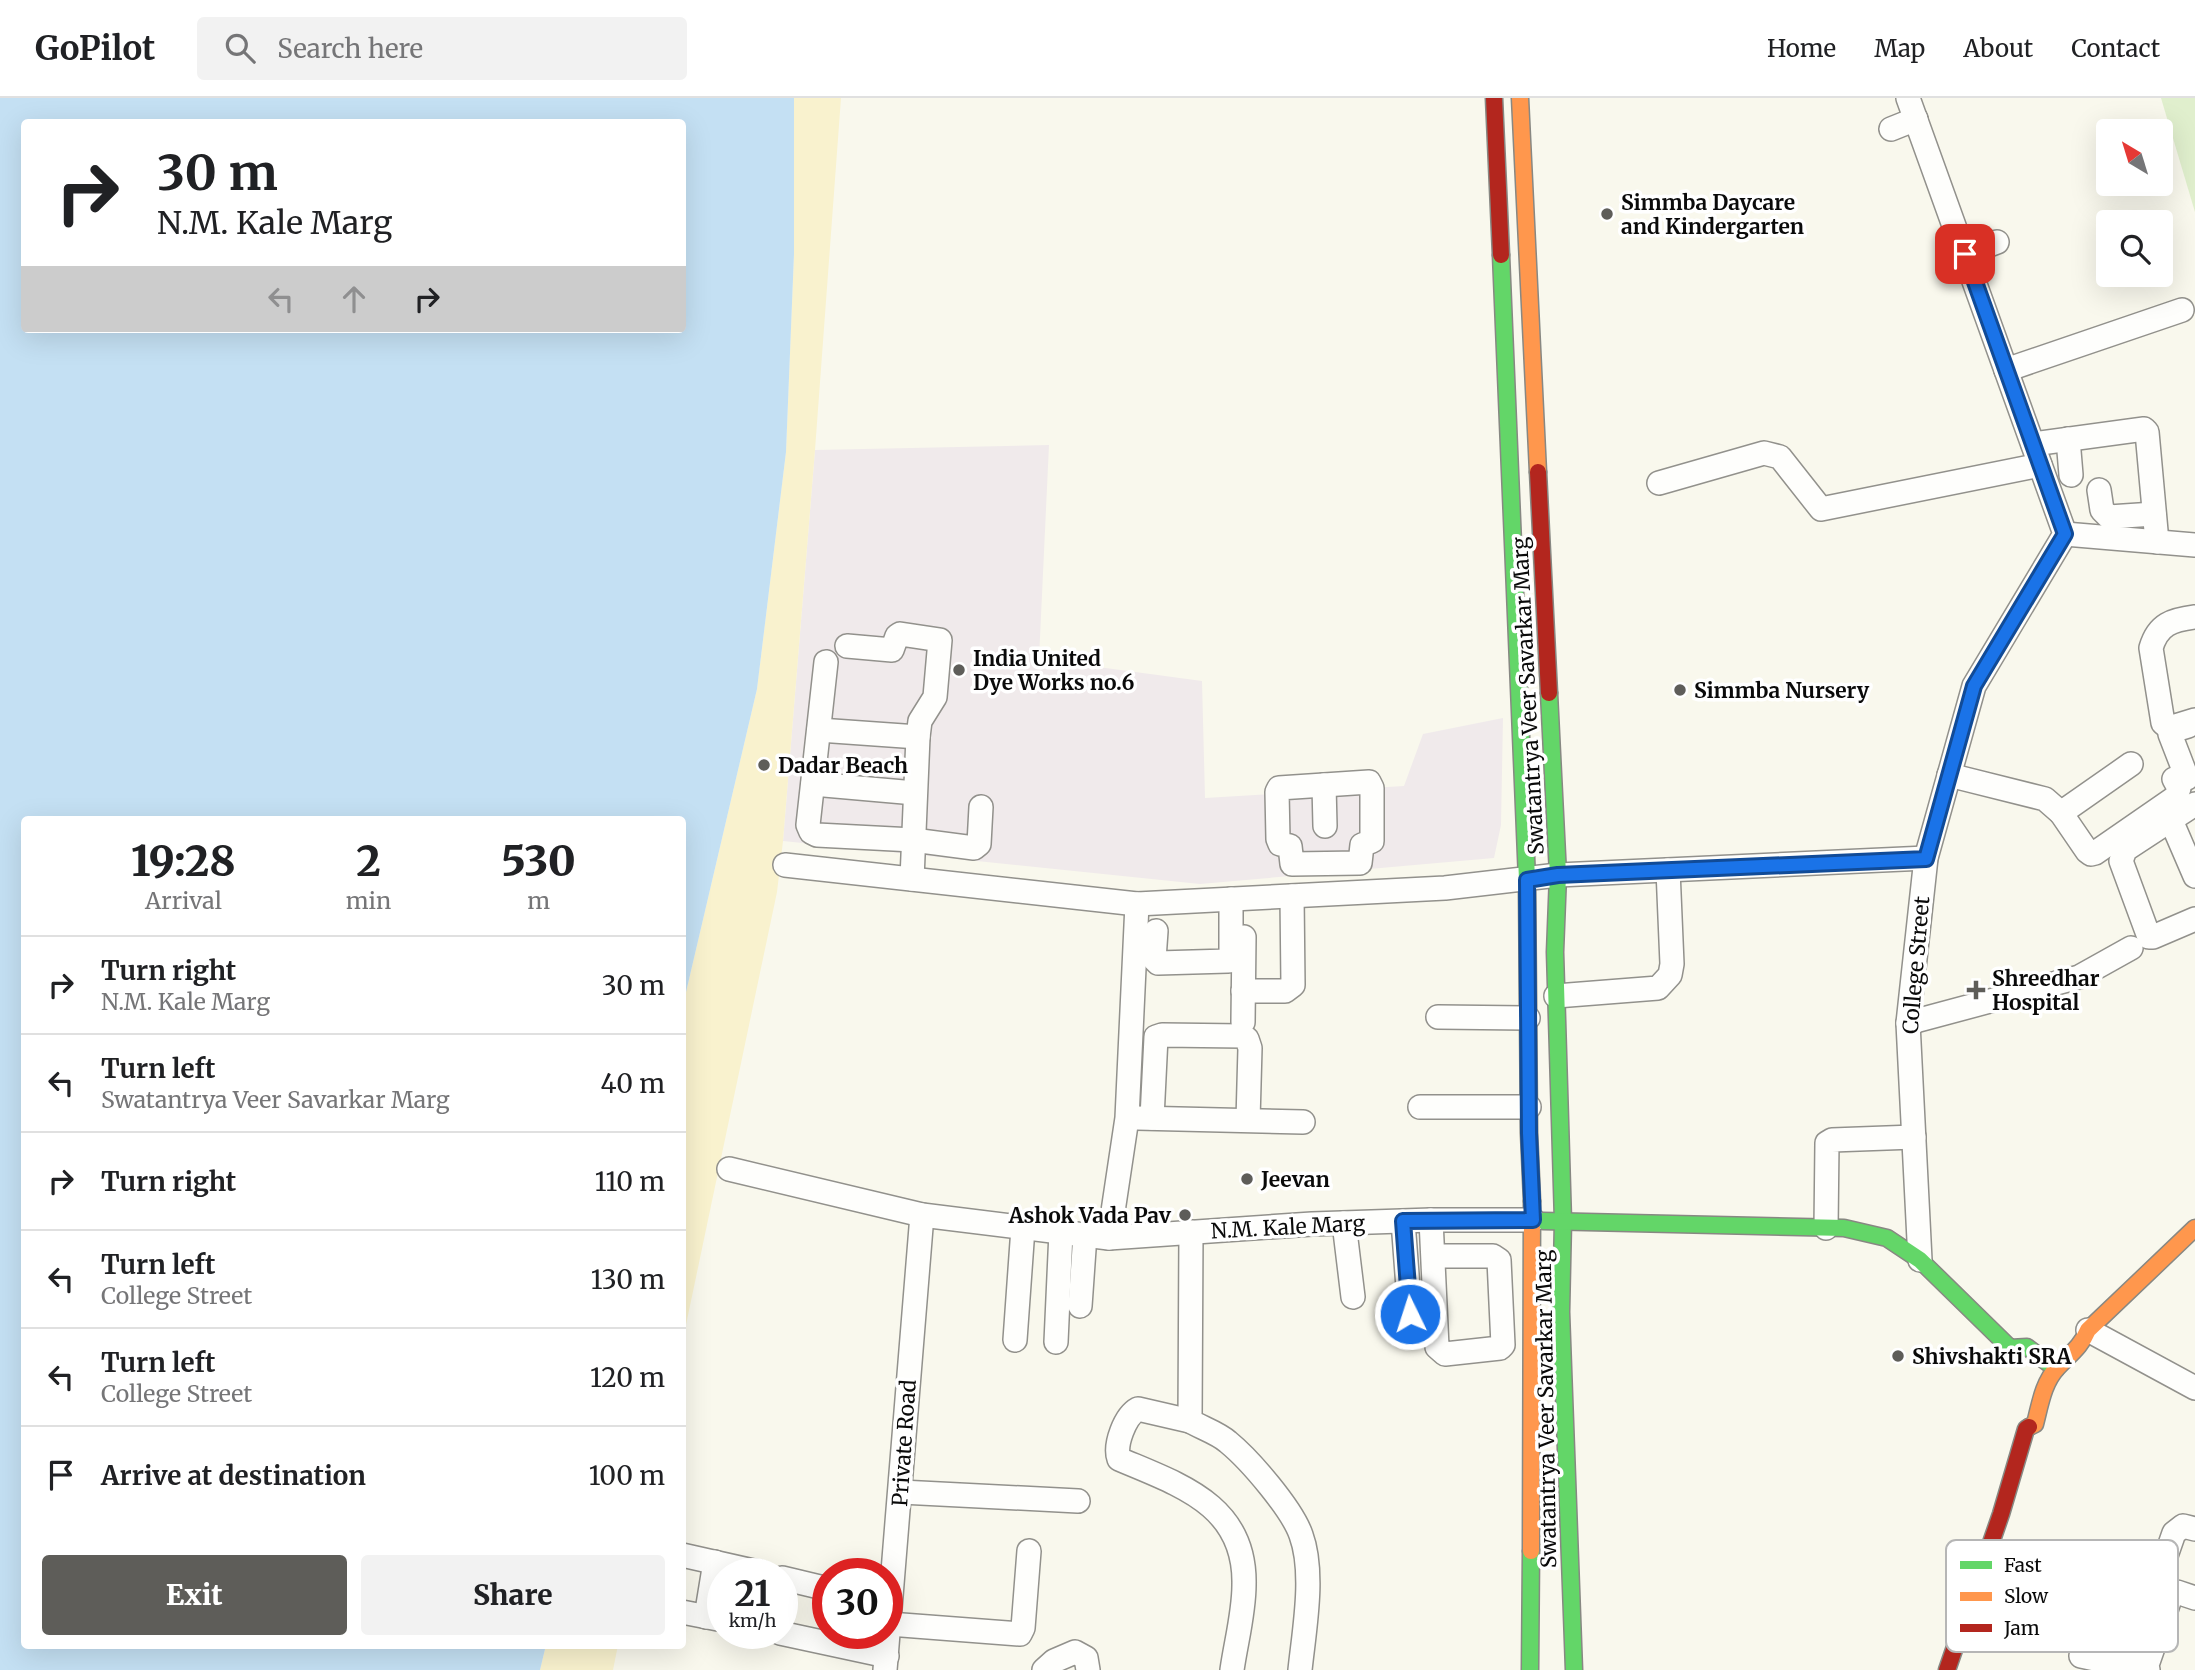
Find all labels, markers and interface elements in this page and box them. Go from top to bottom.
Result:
search box [197,17,687,80]
text: GoPilot [35,28,155,69]
icon: search [221,29,259,67]
text: Search here [277,32,423,65]
text: Home [1767,33,1836,64]
text: Map [1874,33,1925,64]
text: About [1963,33,2033,64]
text: Contact [2071,33,2160,64]
north arrow [2096,119,2174,196]
map controls [2096,119,2173,287]
text: 30 m [157,142,278,203]
icon: right [42,147,133,238]
place label: Simmba Daycare and Kindergarten [1621,189,1804,240]
text: N.M. Kale Marg [157,203,392,243]
marker: Simmba Daycare and Kindergarten [1599,206,1615,222]
button: search [2096,210,2173,287]
pin [1935,224,1995,284]
icon: arrive [1946,235,1984,273]
icon: left [262,280,300,318]
icon: ahead [335,280,373,318]
icon: right [408,280,446,318]
street label: Swatantrya Veer Savarkar Marg [1506,536,1550,856]
place label: India United Dye Works no.6 [973,645,1135,696]
marker: India United Dye Works no.6 [951,662,967,678]
place label: Simmba Nursery [1694,677,1870,704]
marker: Simmba Nursery [1672,682,1688,698]
place label: Dadar Beach [778,752,908,779]
marker: Dadar Beach [756,757,772,773]
text: 19:28 [131,835,236,887]
text: 2 [356,835,381,887]
text: 530 [501,835,576,887]
text: Arrival [145,886,222,915]
text: min [346,886,391,915]
text: m [527,886,550,915]
street label: College Street [1897,895,1935,1035]
text: Turn right [101,954,236,987]
place label: Shreedhar Hospital [1992,965,2100,1016]
icon: right [42,966,80,1004]
text: 30 m [602,969,665,1002]
marker: Shreedhar Hospital [1966,980,1986,1000]
text: N.M. Kale Marg [101,987,270,1016]
text: Turn left [101,1052,215,1085]
icon: left [42,1064,80,1102]
text: 40 m [601,1067,665,1100]
text: Swatantrya Veer Savarkar Marg [101,1085,450,1114]
icon: right [42,1162,80,1200]
text: Turn right [101,1165,236,1198]
text: 110 m [595,1165,665,1198]
place label: Jeevan [1260,1166,1330,1193]
marker: Jeevan [1239,1171,1255,1187]
place label: Ashok Vada Pav [1008,1202,1172,1229]
marker: Ashok Vada Pav [1177,1207,1193,1223]
street label: N.M. Kale Marg [1210,1209,1366,1245]
text: Turn left [101,1248,215,1281]
street label: Swatantrya Veer Savarkar Marg [1530,1249,1562,1568]
icon: left [42,1260,80,1298]
text: 130 m [591,1263,665,1296]
position arrow [1373,1277,1447,1351]
text: College Street [101,1281,252,1310]
place label: Shivshakti SRA [1912,1343,2073,1370]
text: Turn left [101,1346,215,1379]
marker: Shivshakti SRA [1890,1348,1906,1364]
icon: left [42,1358,80,1396]
text: 120 m [590,1361,665,1394]
street label: Private Road [886,1378,922,1507]
text: College Street [101,1379,252,1408]
icon: arrive [42,1456,80,1494]
text: Arrive at destination [101,1459,366,1492]
text: 100 m [589,1459,665,1492]
legend [1946,1540,2178,1652]
text: Fast [2004,1553,2042,1577]
button: Exit [42,1555,347,1635]
button: Share [361,1555,665,1635]
speed limit sign: 30 [812,1558,903,1649]
text: 21 [735,1572,770,1616]
text: Slow [2004,1584,2049,1608]
text: km/h [729,1609,776,1632]
text: Jam [2003,1616,2040,1640]

